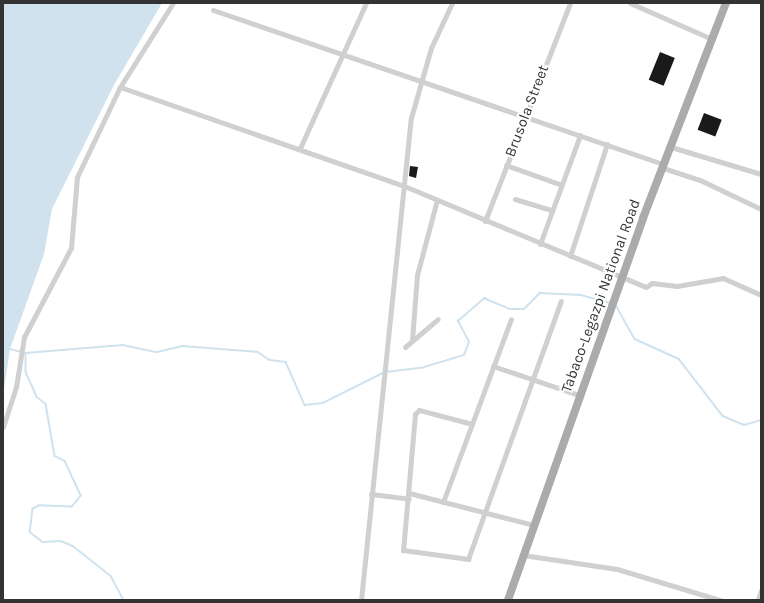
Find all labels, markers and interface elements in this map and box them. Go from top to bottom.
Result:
street label: Brusola Street [501,62,553,160]
street label: Tabaco-Legazpi National Road [558,197,644,395]

